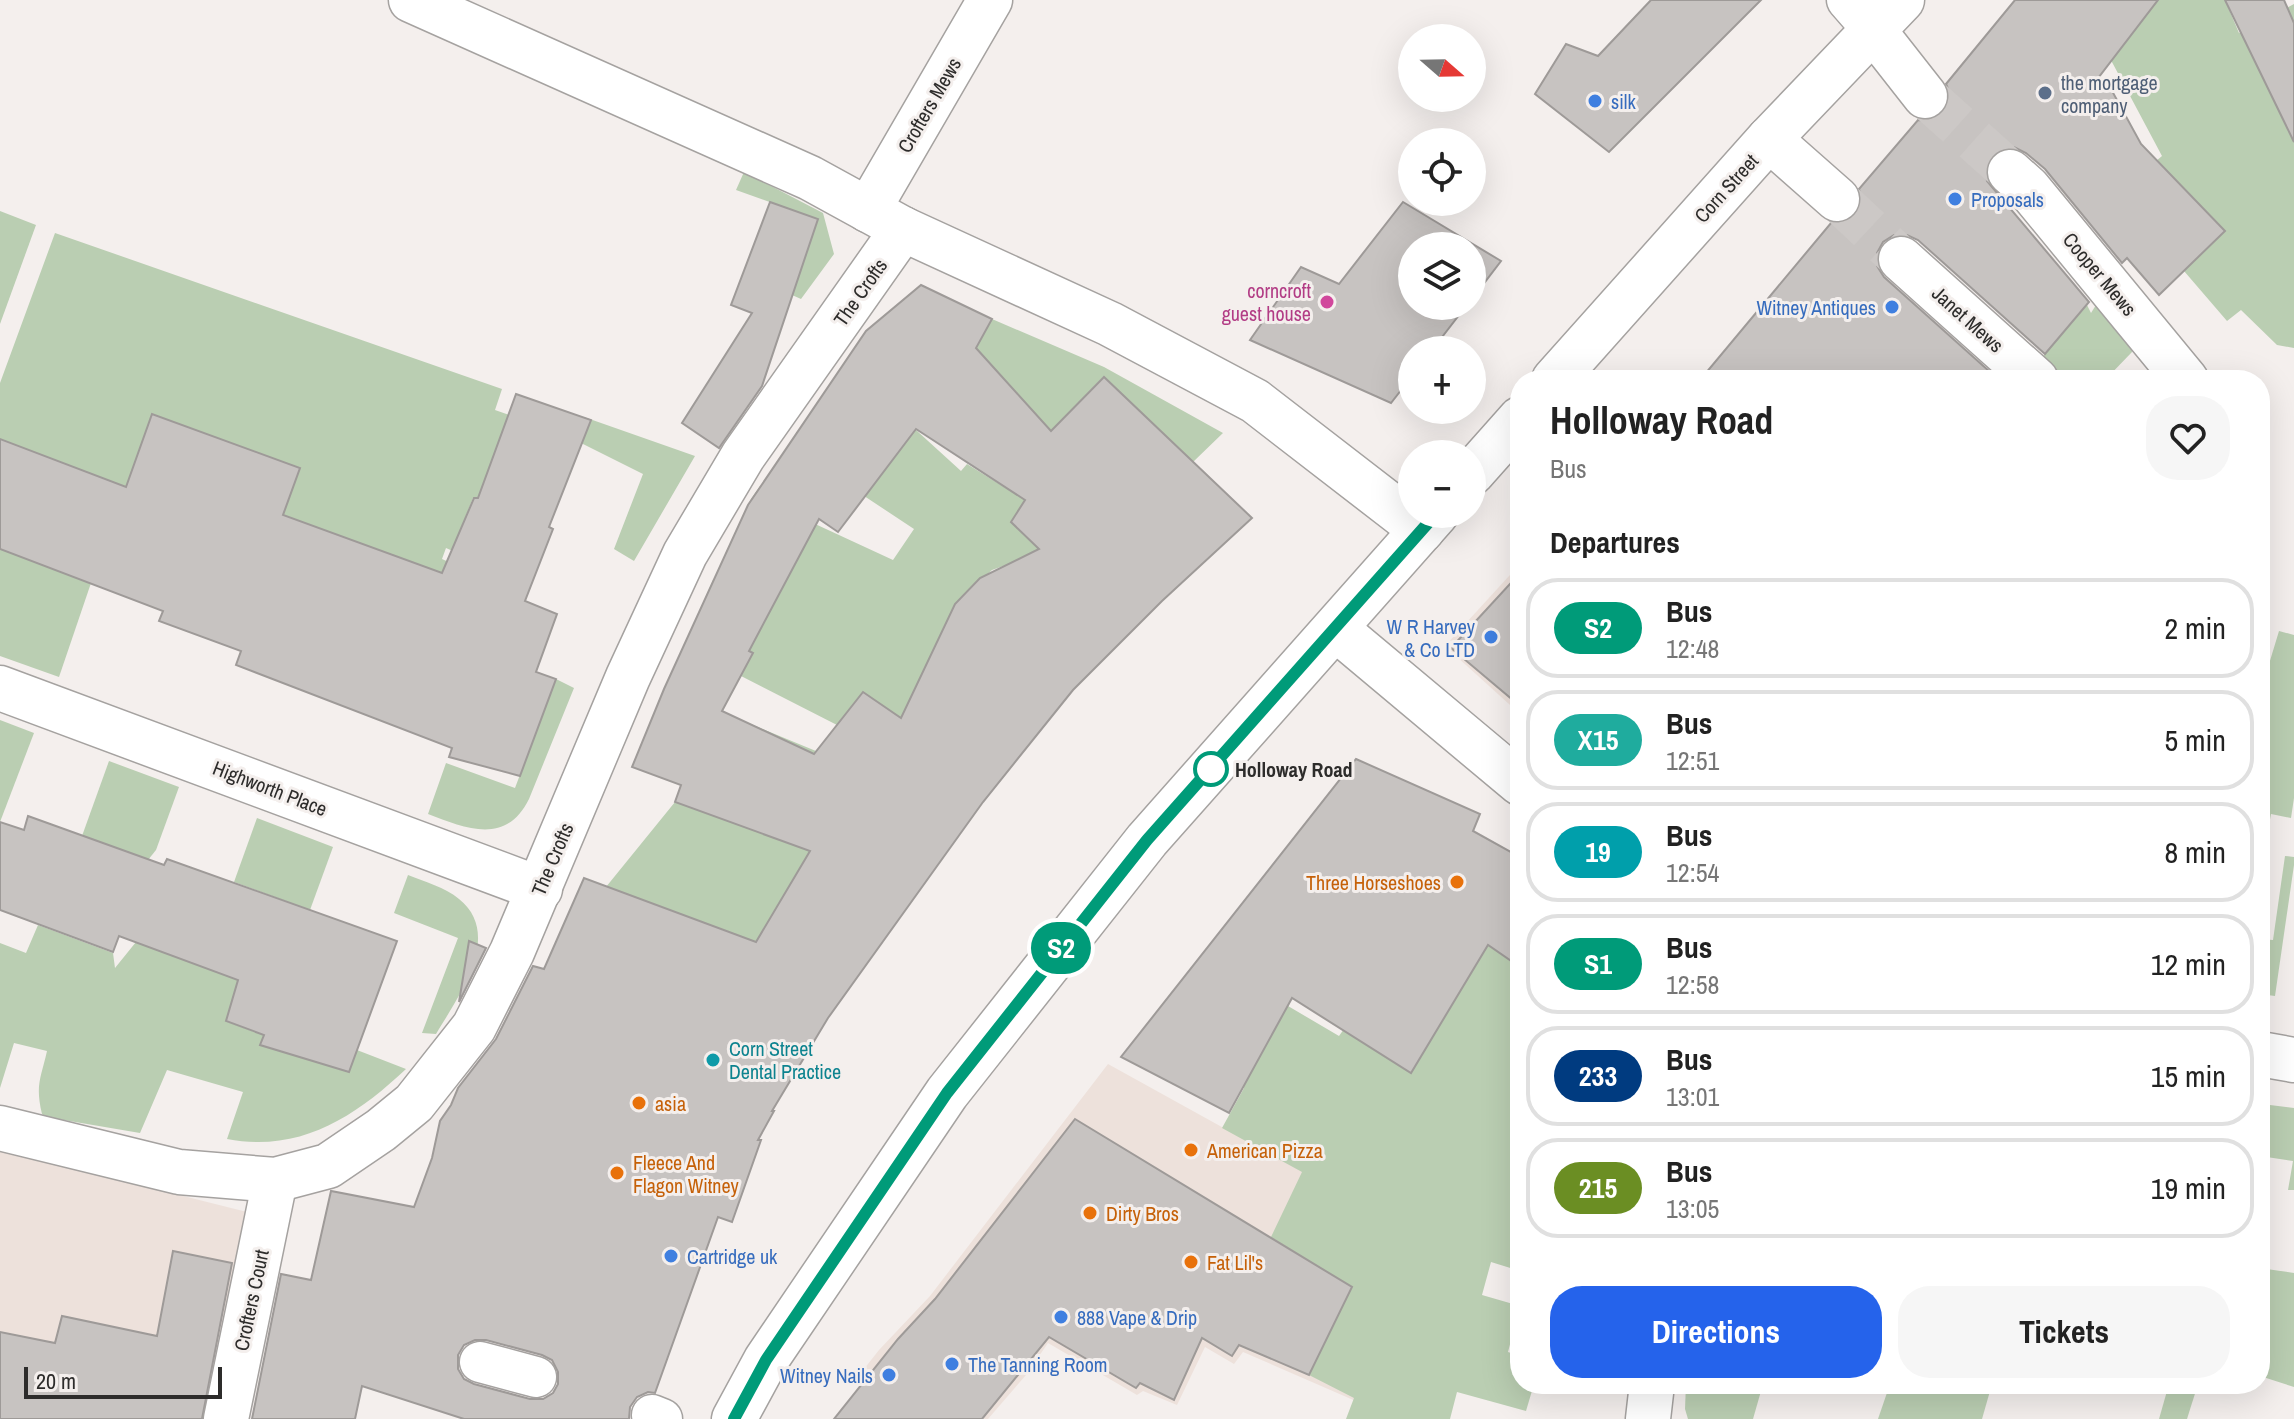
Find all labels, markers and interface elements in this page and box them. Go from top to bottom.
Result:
north arrow [1398,24,1486,112]
map controls [1398,24,1486,528]
street label: Crofters Mews [891,52,967,158]
place label: the mortgage company [2061,69,2158,119]
marker: the mortgage company [2036,84,2054,102]
place label: silk [1611,88,1636,115]
marker: silk [1586,92,1604,110]
button: locate [1398,128,1486,216]
street label: Corn Street [1688,147,1764,228]
place label: Proposals [1971,186,2044,213]
marker: Proposals [1946,190,1964,208]
street label: Cooper Mews [2057,227,2143,321]
button: layers [1398,232,1486,320]
street label: The Crofts [827,253,893,331]
place label: corncroft guest house [1222,277,1311,327]
street label: Janet Mews [1926,280,2010,358]
marker: corncroft guest house [1318,293,1336,311]
place label: Witney Antiques [1757,294,1876,321]
marker: Witney Antiques [1883,298,1901,316]
button: + [1398,336,1486,424]
text: Holloway Road [1550,395,1773,446]
button: heart [2146,396,2230,480]
button: − [1398,440,1486,528]
text: Bus [1550,451,1587,486]
text: Departures [1550,522,1680,562]
text: Bus [1666,591,1712,631]
text: 2 min [2164,608,2226,648]
text: S2 [1584,609,1612,647]
place label: W R Harvey & Co LTD [1387,613,1476,663]
marker: W R Harvey & Co LTD [1482,628,1500,646]
text: 12:48 [1666,631,1719,666]
text: Bus [1666,703,1712,743]
text: 5 min [2164,720,2226,760]
text: X15 [1578,721,1618,759]
text: 12:51 [1666,743,1719,778]
marker: Holloway Road [1194,752,1228,786]
street label: Highworth Place [209,754,331,822]
place label: Holloway Road [1235,756,1353,783]
text: Bus [1666,815,1712,855]
street label: The Crofts [525,818,579,900]
text: 8 min [2164,832,2226,872]
text: 19 [1585,833,1611,871]
text: 12:54 [1666,855,1719,890]
place label: Three Horseshoes [1306,869,1441,896]
marker: Three Horseshoes [1448,873,1466,891]
line badge: S2 [1025,922,1097,974]
text: Bus [1666,927,1712,967]
text: S2 [1047,929,1075,967]
text: 12 min [2151,944,2226,984]
text: S1 [1584,945,1612,983]
text: 12:58 [1666,967,1719,1002]
place label: Corn Street Dental Practice [729,1035,841,1085]
text: Bus [1666,1039,1712,1079]
marker: Corn Street Dental Practice [704,1051,722,1069]
text: 15 min [2151,1056,2226,1096]
text: 233 [1579,1057,1617,1095]
text: 13:01 [1666,1079,1719,1114]
place label: asia [655,1090,686,1117]
marker: asia [630,1094,648,1112]
place label: American Pizza [1206,1137,1323,1164]
marker: American Pizza [1182,1141,1200,1159]
place label: Fleece And Flagon Witney [633,1149,740,1199]
text: Bus [1666,1151,1712,1191]
marker: Fleece And Flagon Witney [608,1164,626,1182]
text: 19 min [2151,1168,2226,1208]
text: 215 [1579,1169,1617,1207]
text: 13:05 [1666,1191,1719,1226]
place label: Dirty Bros [1106,1200,1179,1227]
marker: Dirty Bros [1081,1204,1099,1222]
place label: Cartridge uk [687,1243,778,1270]
street label: Crofters Court [227,1246,275,1353]
marker: Cartridge uk [662,1247,680,1265]
place label: Fat Lil's [1207,1249,1263,1276]
marker: Fat Lil's [1182,1253,1200,1271]
button: Directions [1550,1286,1882,1378]
button: Tickets [1898,1286,2230,1378]
place label: 888 Vape & Drip [1077,1304,1197,1331]
marker: 888 Vape & Drip [1052,1308,1070,1326]
place label: The Tanning Room [968,1351,1108,1378]
marker: The Tanning Room [943,1355,961,1373]
place label: Witney Nails [780,1362,873,1389]
scale bar [24,1363,222,1399]
text: 20 m [36,1366,76,1396]
marker: Witney Nails [880,1366,898,1384]

